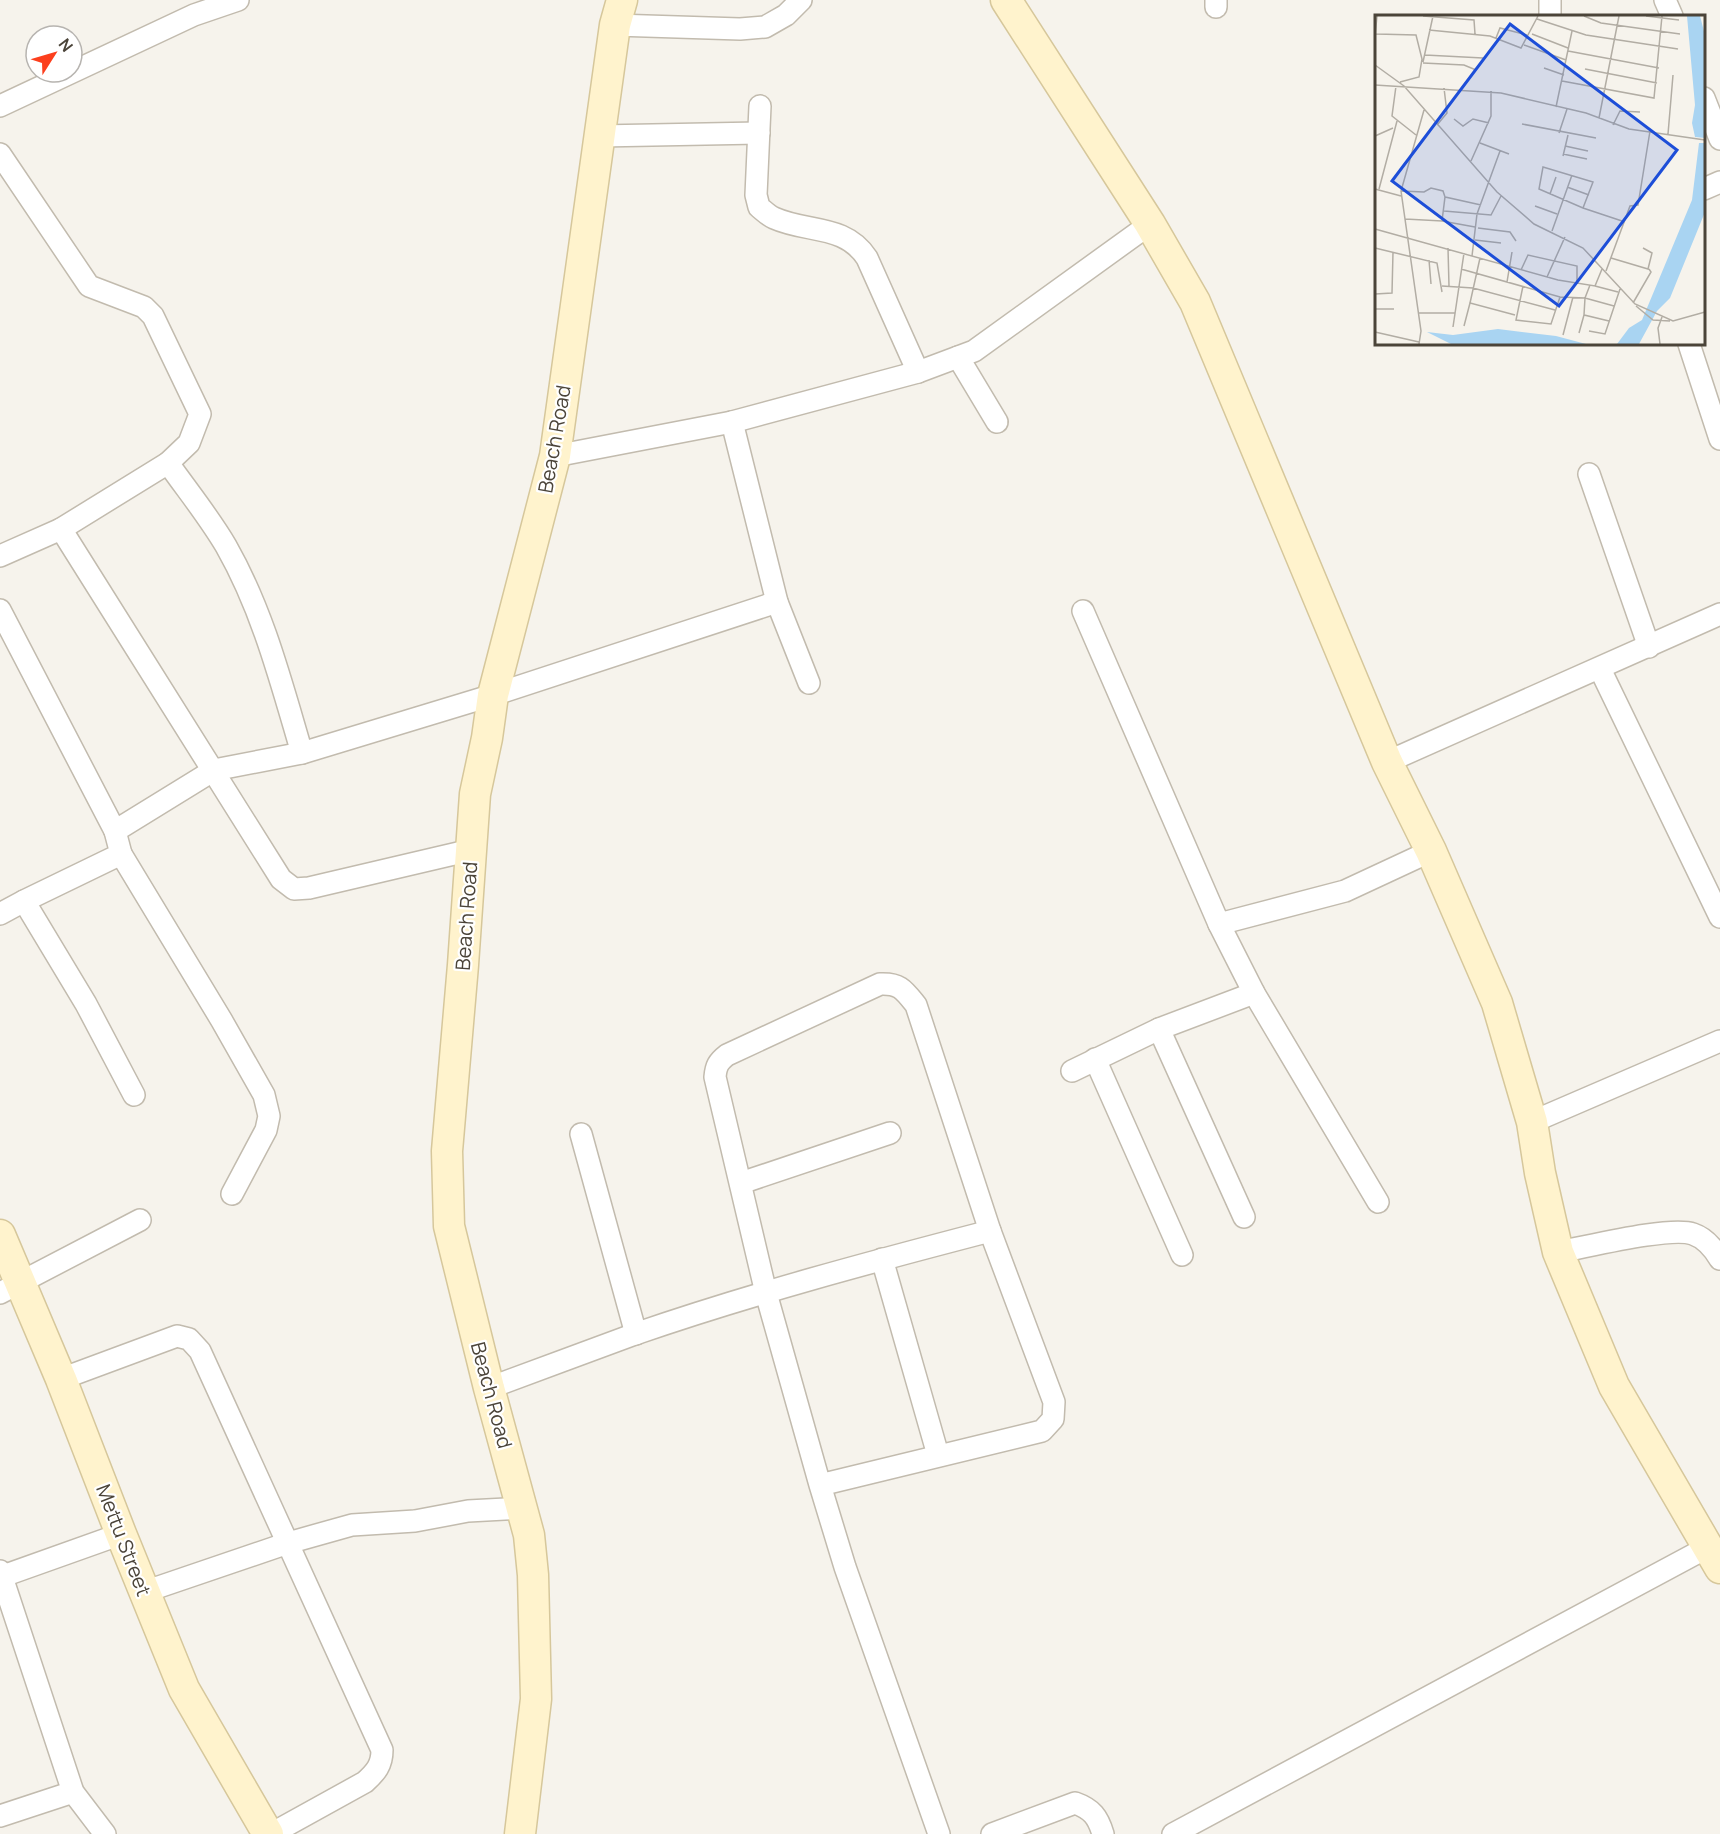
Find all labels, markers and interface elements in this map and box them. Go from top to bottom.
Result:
inset map [1375,15,1705,345]
north arrow [24,24,84,84]
text: N [54,34,78,56]
street label: Beach Road [531,383,577,495]
street label: Beach Road [449,861,483,971]
street label: Beach Road [465,1339,519,1451]
street label: Mettu Street [90,1480,158,1600]

